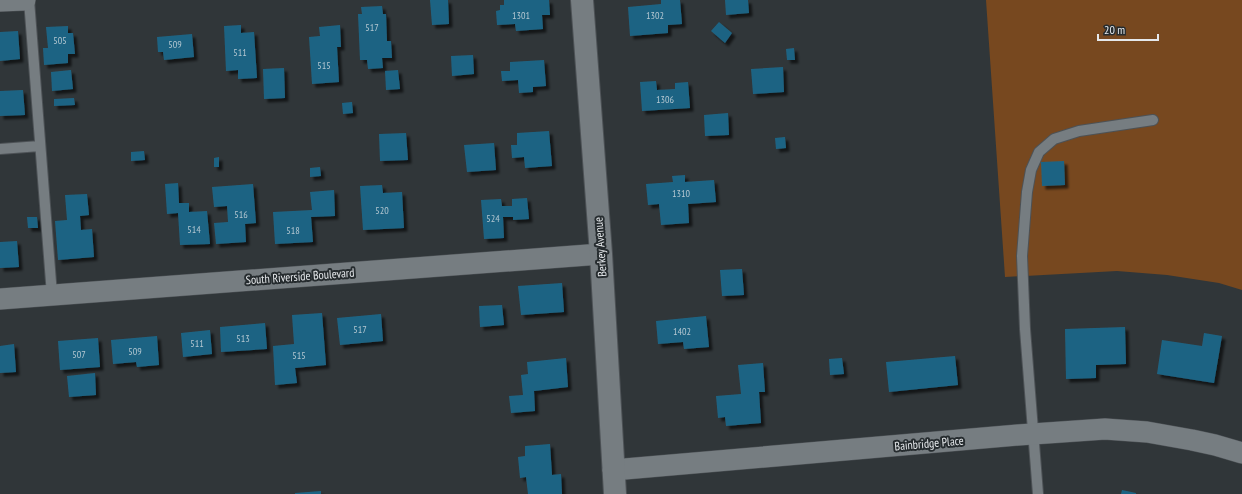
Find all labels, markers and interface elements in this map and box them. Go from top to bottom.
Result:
house number: 1301 [512,9,530,22]
house number: 1302 [646,9,664,22]
scale bar [1098,16,1158,42]
house number: 517 [365,21,379,34]
text: 20 m [1104,22,1125,37]
house number: 505 [53,34,67,47]
house number: 509 [168,38,182,51]
house number: 511 [233,46,247,59]
house number: 515 [317,59,331,72]
house number: 1306 [656,93,675,106]
house number: 1310 [672,187,691,200]
house number: 520 [375,204,389,217]
house number: 516 [234,208,248,221]
house number: 524 [486,212,500,225]
street label: Berkey Avenue [590,217,610,277]
house number: 514 [187,223,201,236]
house number: 518 [286,224,300,237]
street label: South Riverside Boulevard [245,265,355,287]
house number: 517 [353,323,367,336]
house number: 1402 [673,325,691,338]
house number: 513 [236,332,250,345]
house number: 511 [190,337,204,350]
house number: 509 [128,345,142,358]
house number: 507 [72,348,86,361]
house number: 515 [292,349,306,362]
street label: Bainbridge Place [894,433,964,453]

